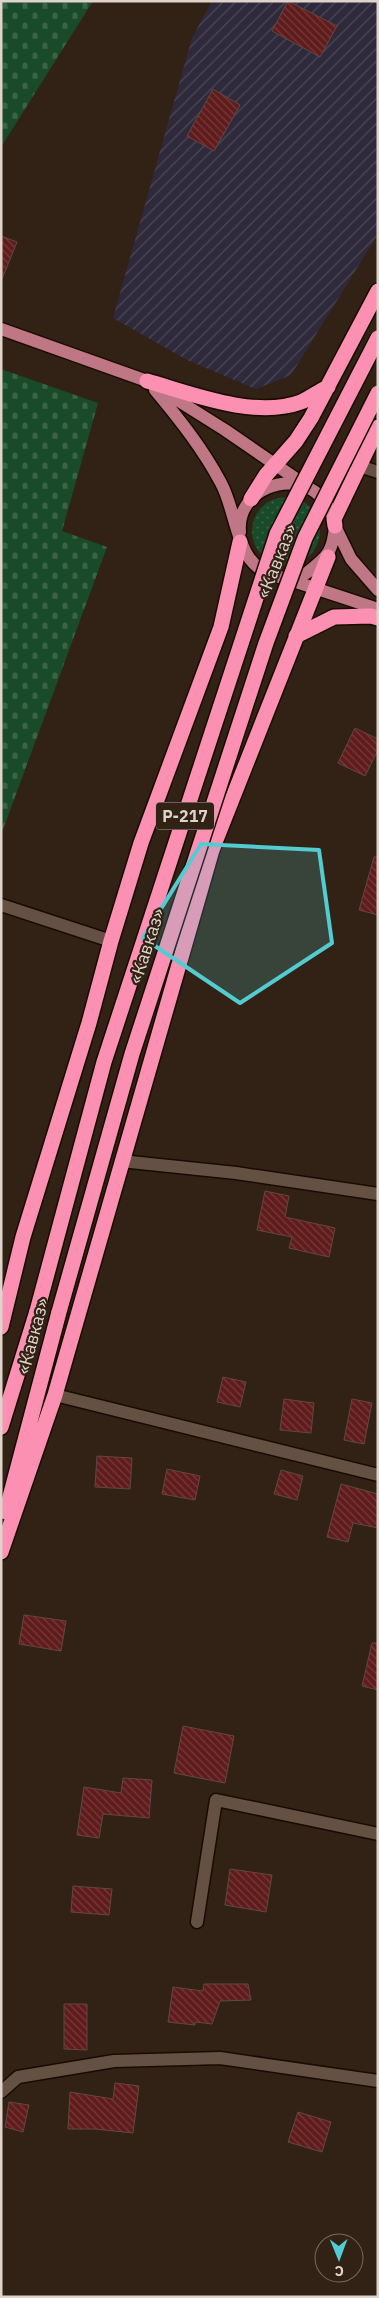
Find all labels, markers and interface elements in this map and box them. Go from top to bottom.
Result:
street label: «Кавказ» [251,520,302,601]
road number: Р-217 [156,802,214,829]
street label: «Кавказ» [123,905,170,987]
street label: «Кавказ» [11,1295,54,1377]
north arrow [314,2233,364,2283]
text: С [335,2262,344,2280]

